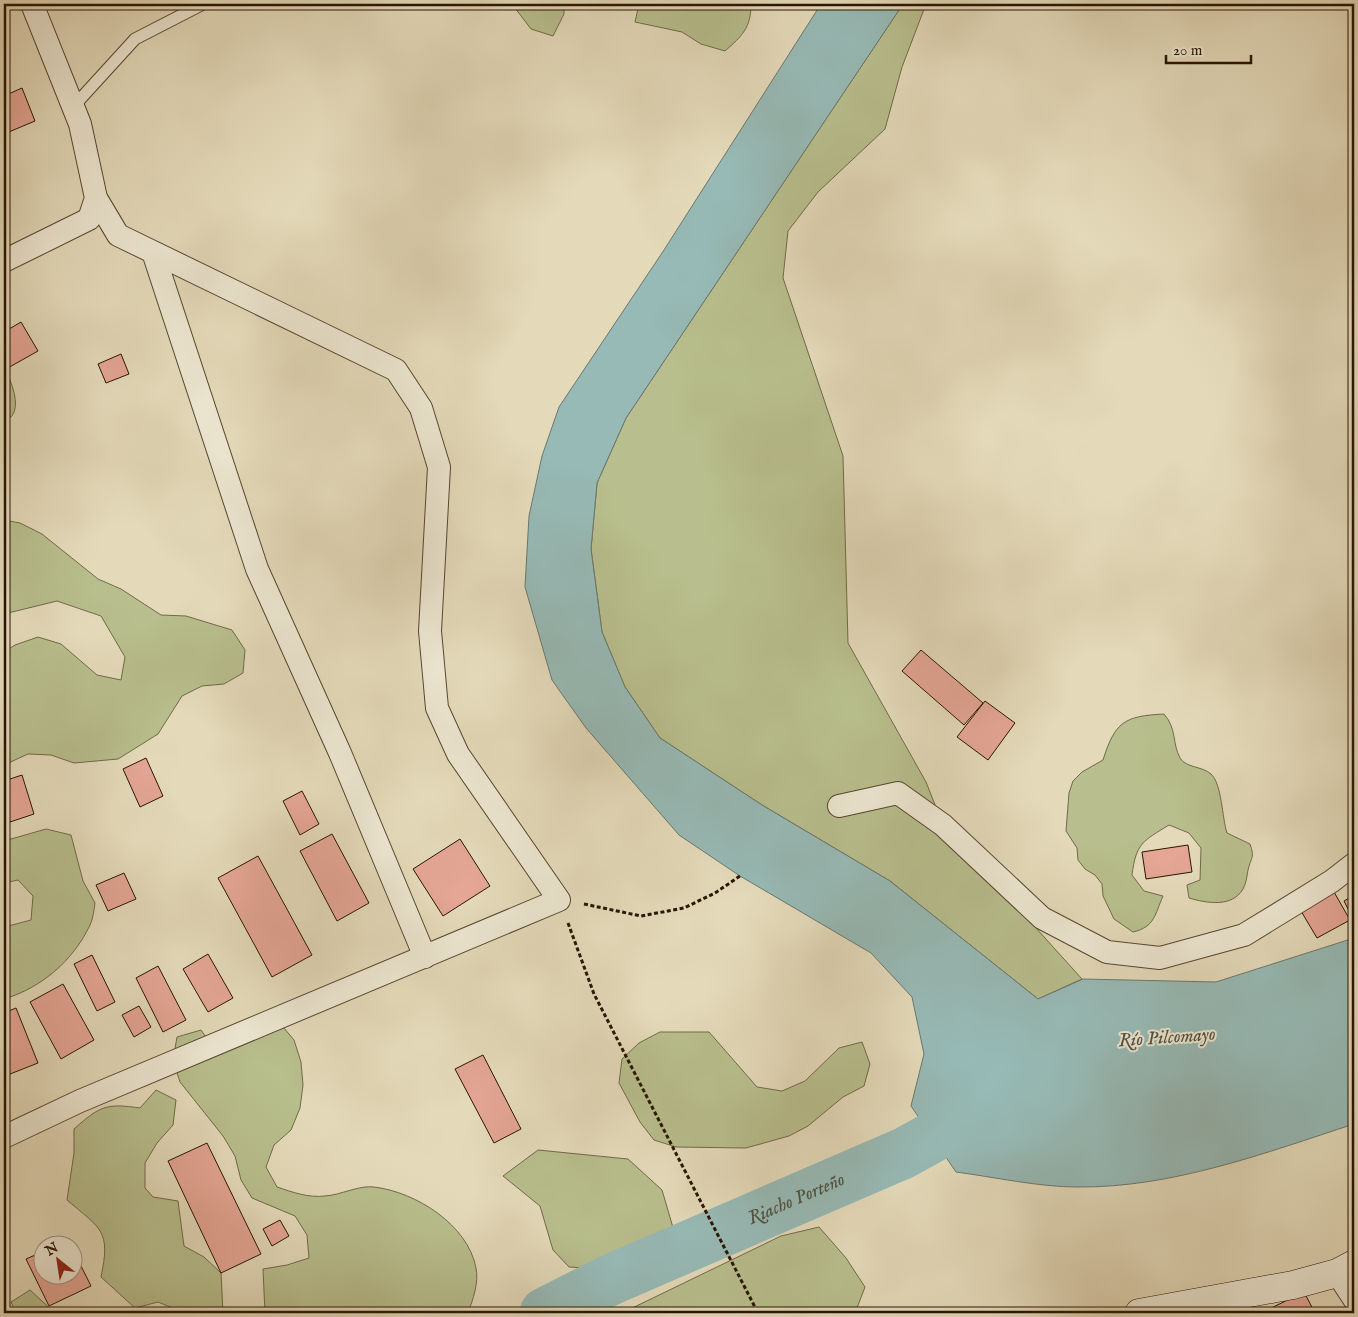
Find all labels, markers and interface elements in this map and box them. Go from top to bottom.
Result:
scale bar [1166,32,1250,64]
text: 20 m [1173,41,1203,60]
water label: Río Pilcomayo [1118,1023,1217,1053]
water label: Riacho Porteño [744,1168,849,1231]
north arrow [32,1234,82,1284]
text: N [41,1239,62,1261]

